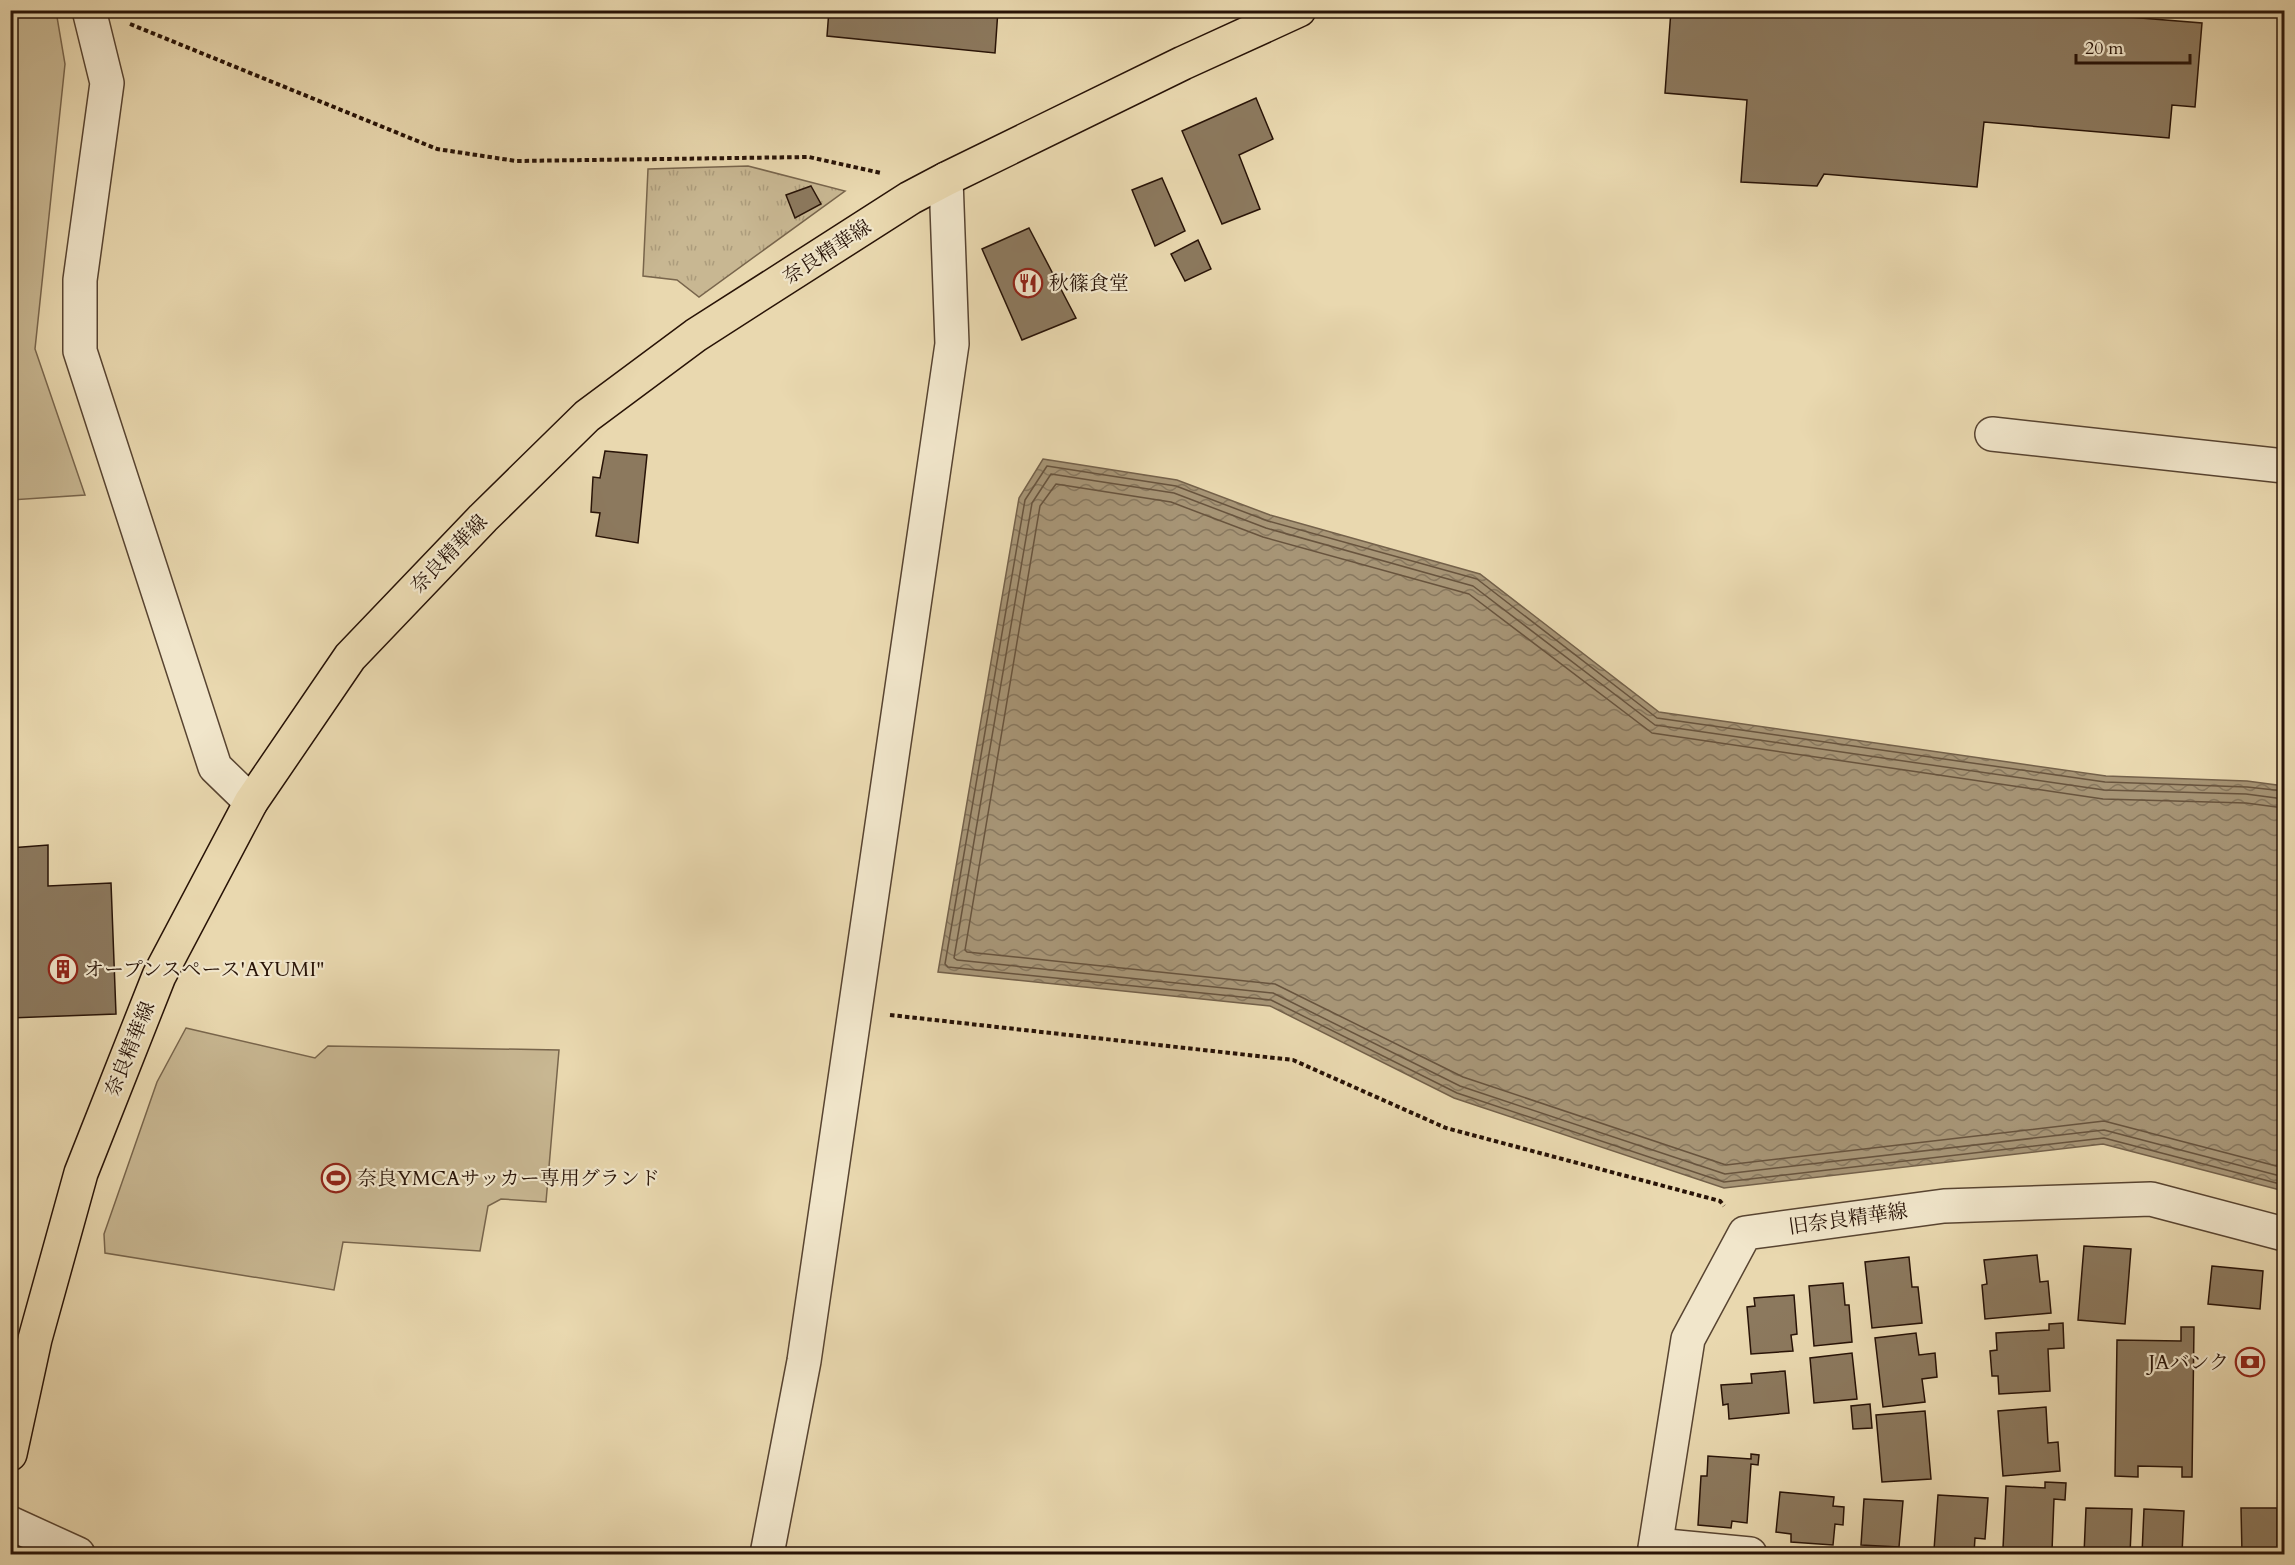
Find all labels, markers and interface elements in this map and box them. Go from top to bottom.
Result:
scale bar [2076,27,2190,65]
text: 20 m [2085,36,2124,61]
street label: 奈良精華線 [778,213,876,291]
restaurant icon: 秋篠食堂 [1012,267,1044,299]
place label: 秋篠食堂 [1049,270,1129,297]
street label: 奈良精華線 [405,509,493,599]
building icon: オープンスペース'AYUMI" [47,953,79,985]
place label: オープンスペース'AYUMI" [84,956,324,983]
street label: 奈良精華線 [99,998,161,1100]
sports icon: 奈良YMCAサッカー専用グランド [320,1162,352,1194]
place label: 奈良YMCAサッカー専用グランド [357,1165,660,1192]
street label: 旧奈良精華線 [1787,1197,1909,1241]
bank icon: JAバンク [2234,1346,2266,1378]
place label: JAバンク [2145,1349,2229,1376]

